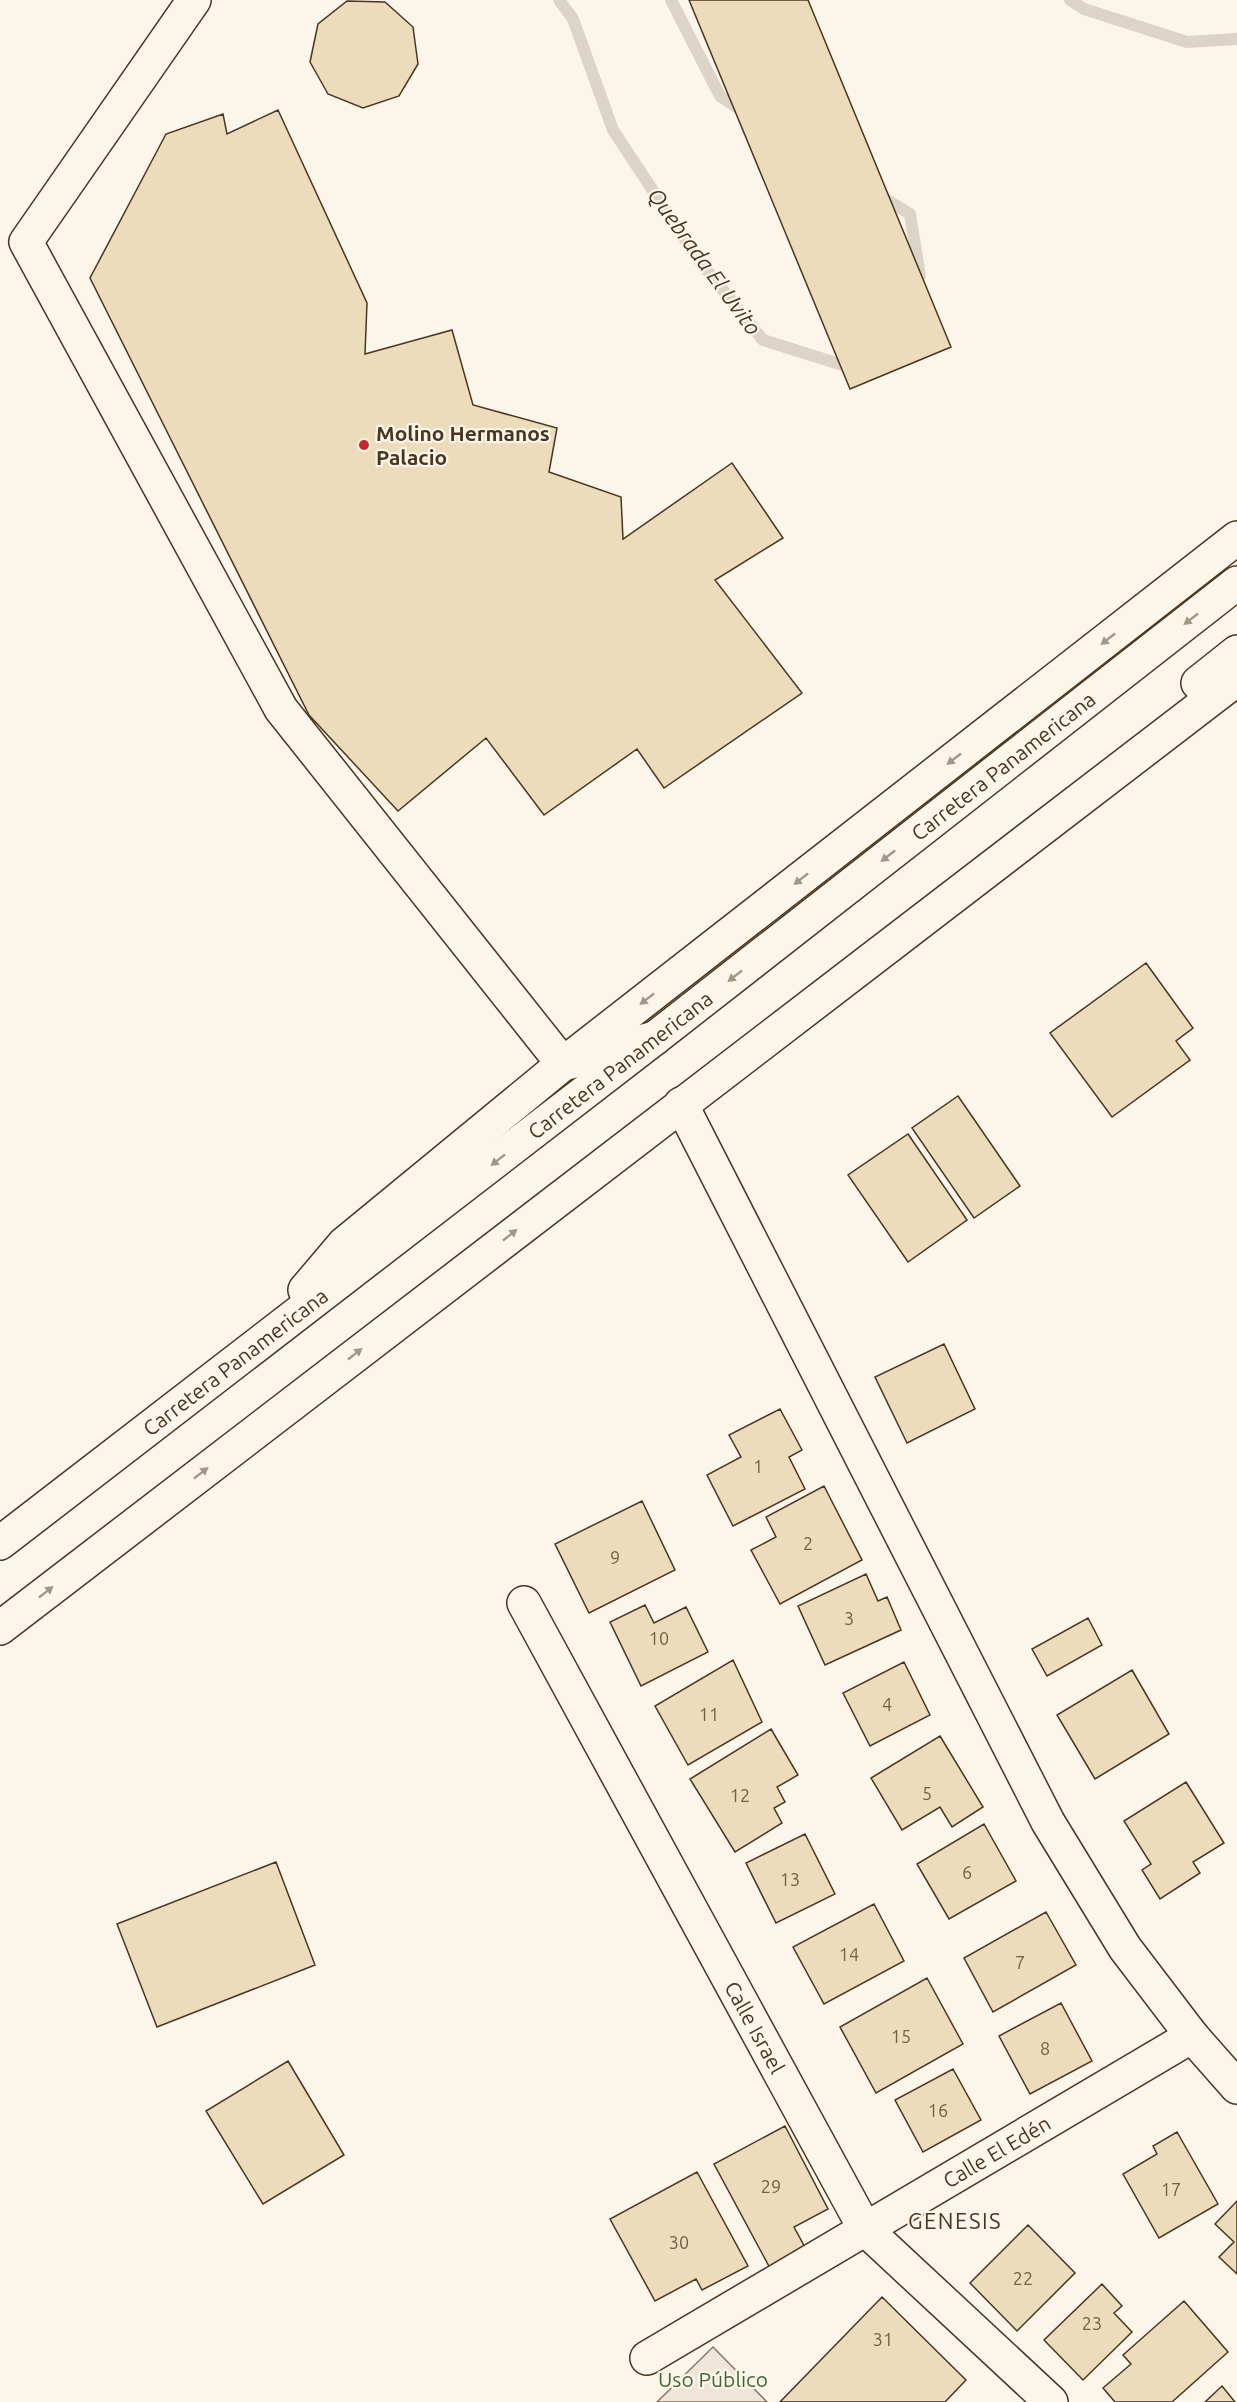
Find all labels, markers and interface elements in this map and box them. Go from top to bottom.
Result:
water label: Quebrada El Uvito [643,183,767,339]
place label: Molino Hermanos Palacio [376,421,550,469]
marker: Molino Hermanos Palacio [357,438,371,452]
one-way arrow [1183,613,1199,626]
one-way arrow [1100,633,1116,645]
street label: Carretera Panamericana [906,687,1100,845]
one-way arrow [947,752,962,764]
one-way arrow [881,849,896,861]
one-way arrow [793,872,808,884]
one-way arrow [727,969,742,981]
street label: Carretera Panamericana [523,986,717,1144]
one-way arrow [639,992,655,1005]
one-way arrow [490,1153,505,1165]
one-way arrow [502,1229,518,1242]
street label: Carretera Panamericana [138,1283,332,1440]
one-way arrow [348,1349,363,1361]
house number: 1 [753,1456,763,1476]
one-way arrow [193,1467,209,1480]
house number: 2 [803,1533,813,1553]
house number: 9 [610,1547,620,1567]
one-way arrow [39,1587,54,1599]
house number: 3 [844,1608,854,1628]
house number: 10 [649,1628,669,1648]
house number: 4 [882,1694,892,1714]
house number: 11 [699,1704,719,1724]
house number: 5 [922,1783,932,1803]
house number: 12 [730,1785,750,1805]
house number: 6 [962,1862,972,1882]
house number: 13 [780,1869,800,1889]
house number: 14 [839,1944,859,1964]
house number: 7 [1015,1952,1025,1972]
street label: Calle Israel [720,1977,790,2077]
house number: 15 [891,2026,911,2046]
house number: 8 [1040,2038,1050,2058]
house number: 16 [928,2100,948,2120]
street label: Calle El Edén [938,2110,1055,2193]
house number: 29 [761,2176,781,2196]
house number: 17 [1161,2179,1181,2199]
district label: GENESIS [908,2208,1002,2233]
house number: 30 [669,2232,689,2252]
house number: 22 [1013,2268,1033,2288]
house number: 23 [1082,2313,1102,2333]
house number: 31 [873,2329,893,2349]
park label: Uso Público [658,2367,768,2391]

